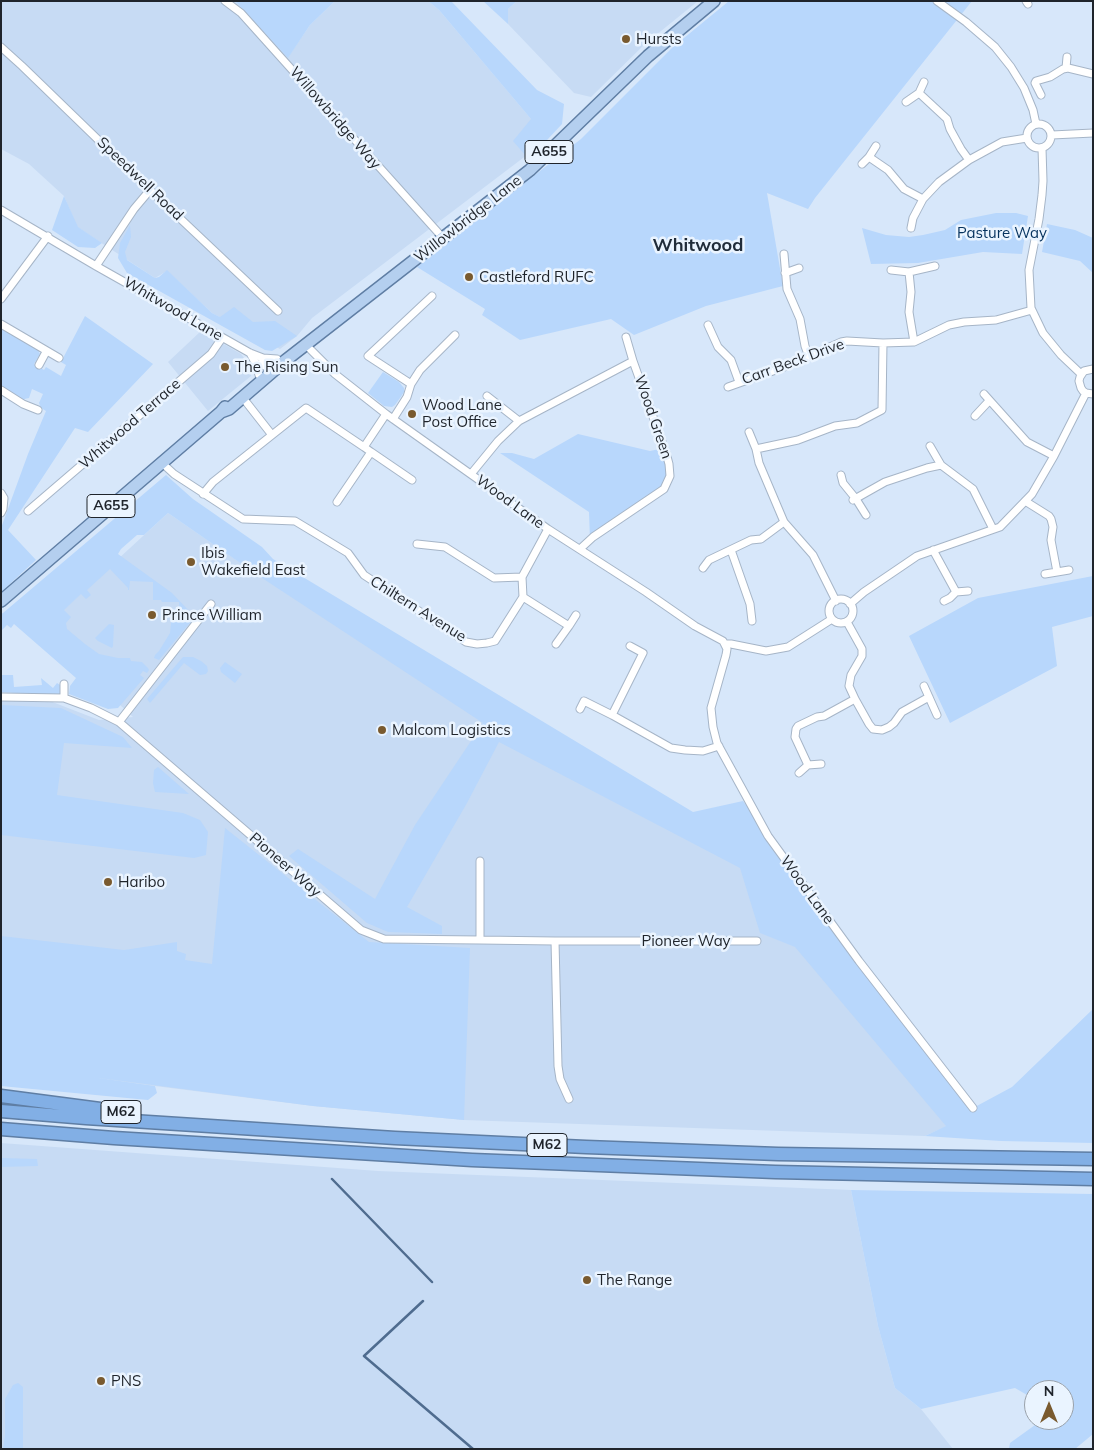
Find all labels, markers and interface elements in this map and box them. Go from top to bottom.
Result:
place label: Hursts [636,30,682,48]
marker: Hursts [620,33,632,45]
street label: Willowbridge Way [286,63,384,173]
street label: Speedwell Road [93,133,187,225]
road number: A655 [525,140,573,163]
street label: Willowbridge Lane [411,172,525,266]
park label: Pasture Way [957,224,1047,242]
district label: Whitwood [653,235,743,257]
place label: Castleford RUFC [479,268,594,286]
marker: Castleford RUFC [463,271,475,283]
street label: Whitwood Lane [120,273,226,345]
street label: Carr Beck Drive [739,335,847,389]
place label: The Rising Sun [235,358,338,376]
marker: The Rising Sun [219,361,231,373]
street label: Wood Green [630,373,676,461]
street label: Whitwood Terrace [76,375,184,473]
place label: Wood Lane Post Office [422,396,502,431]
marker: Wood Lane Post Office [406,408,418,420]
street label: Wood Lane [472,471,548,533]
road number: A655 [87,494,135,518]
place label: Ibis Wakefield East [201,544,305,579]
marker: Ibis Wakefield East [185,556,197,568]
street label: Chiltern Avenue [367,572,469,646]
place label: Prince William [162,606,262,624]
marker: Prince William [146,609,158,621]
place label: Malcom Logistics [392,721,511,739]
marker: Malcom Logistics [376,724,388,736]
street label: Pioneer Way [245,829,325,901]
street label: Wood Lane [776,852,838,928]
place label: Haribo [118,873,165,891]
marker: Haribo [102,876,114,888]
street label: Pioneer Way [641,932,731,950]
road number: M62 [101,1100,141,1124]
road number: M62 [527,1134,567,1156]
place label: The Range [597,1271,672,1289]
marker: The Range [581,1274,593,1286]
place label: PNS [111,1372,141,1390]
marker: PNS [95,1375,107,1387]
north arrow [1024,1380,1074,1430]
text: N [1044,1382,1054,1400]

